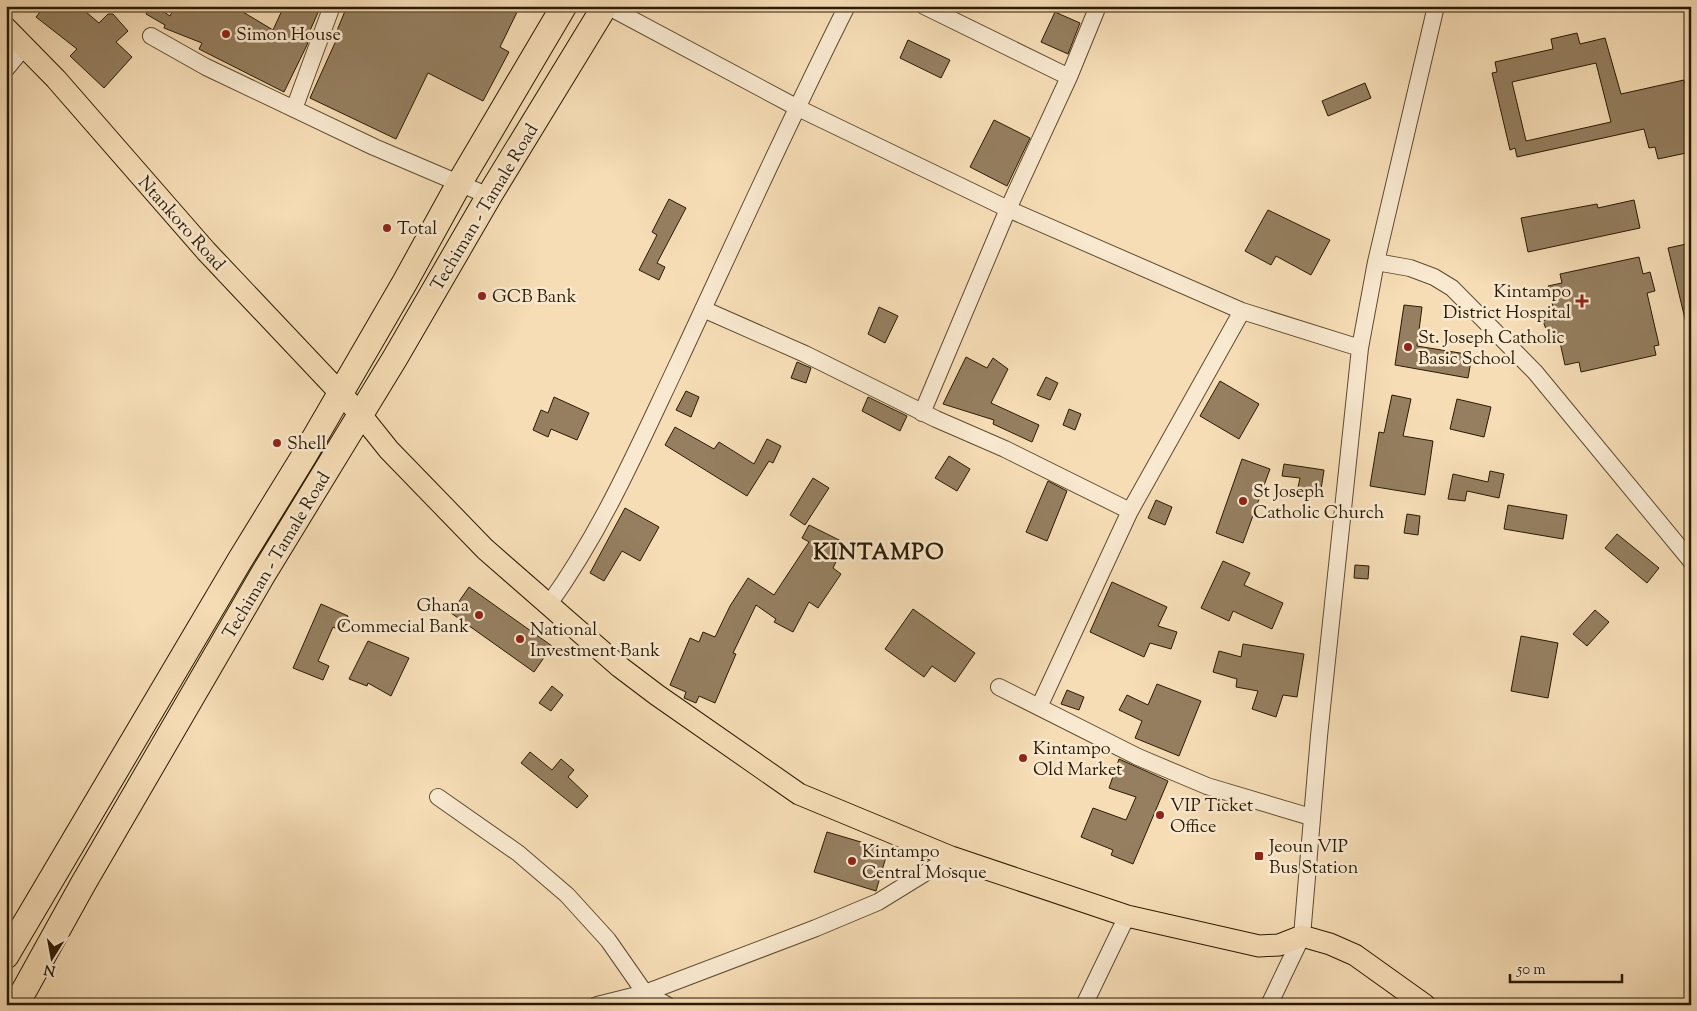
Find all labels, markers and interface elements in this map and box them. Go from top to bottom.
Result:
place label: Simon House [236,23,341,49]
marker: Simon House [220,28,232,40]
street label: Techiman - Tamale Road [425,120,546,297]
street label: Ntankoro Road [131,171,230,277]
place label: Total [397,217,437,243]
marker: Total [381,222,393,234]
place label: Kintampo District Hospital [1443,280,1571,327]
place label: GCB Bank [492,285,577,311]
marker: GCB Bank [476,290,488,302]
marker: Kintampo District Hospital [1575,294,1589,308]
place label: St. Joseph Catholic Basic School [1418,326,1565,373]
marker: St. Joseph Catholic Basic School [1402,341,1414,353]
place label: Shell [287,432,326,458]
marker: Shell [271,437,283,449]
street label: Techiman - Tamale Road [217,468,338,645]
place label: St Joseph Catholic Church [1253,480,1385,527]
marker: St Joseph Catholic Church [1237,495,1249,507]
district label: KINTAMPO [813,538,945,570]
place label: Ghana Commecial Bank [337,594,469,641]
marker: Ghana Commecial Bank [473,609,485,621]
place label: National Investment Bank [530,618,660,665]
marker: National Investment Bank [514,633,526,645]
place label: Kintampo Old Market [1033,737,1122,784]
marker: Kintampo Old Market [1017,752,1029,764]
place label: VIP Ticket Office [1170,794,1253,841]
marker: VIP Ticket Office [1154,809,1166,821]
place label: Jeoun VIP Bus Station [1268,835,1359,882]
place label: Kintampo Central Mosque [862,840,987,887]
marker: Jeoun VIP Bus Station [1253,850,1265,862]
marker: Kintampo Central Mosque [846,855,858,867]
north arrow [28,934,78,984]
scale bar [1510,951,1622,983]
text: N [43,958,57,980]
text: 50 m [1516,960,1546,981]

